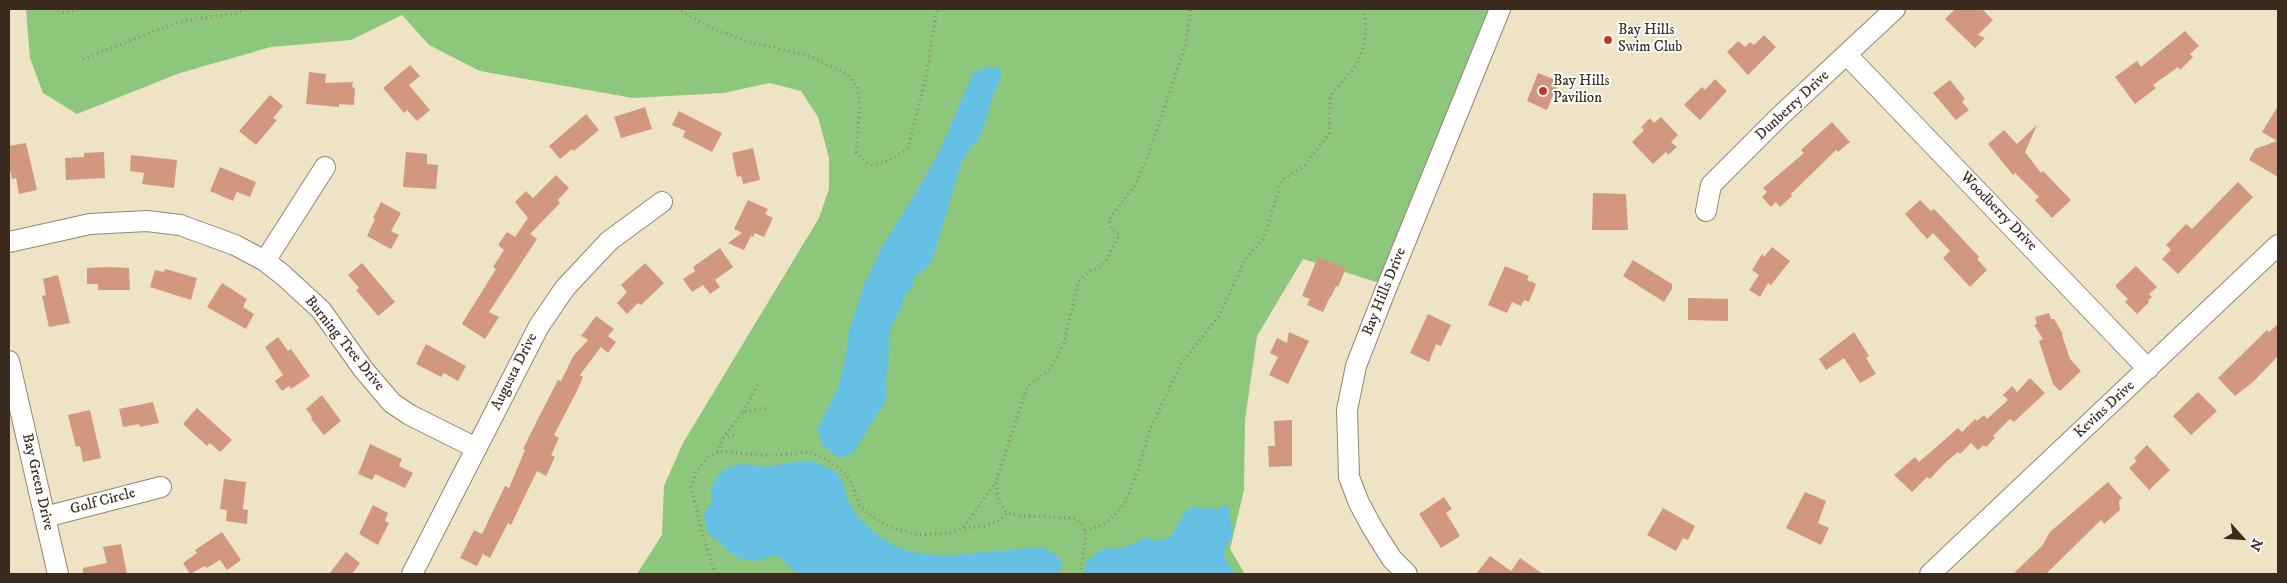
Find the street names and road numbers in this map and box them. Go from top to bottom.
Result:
street label: Dunberry Drive [1752,67,1834,145]
street label: Woodberry Drive [1956,169,2040,255]
street label: Bay Hills Drive [1359,245,1411,339]
street label: Burning Tree Drive [300,293,388,395]
street label: Augusta Drive [488,330,542,414]
street label: Kevins Drive [2071,377,2139,443]
street label: Bay Green Drive [17,432,57,532]
street label: Golf Circle [68,485,138,519]

